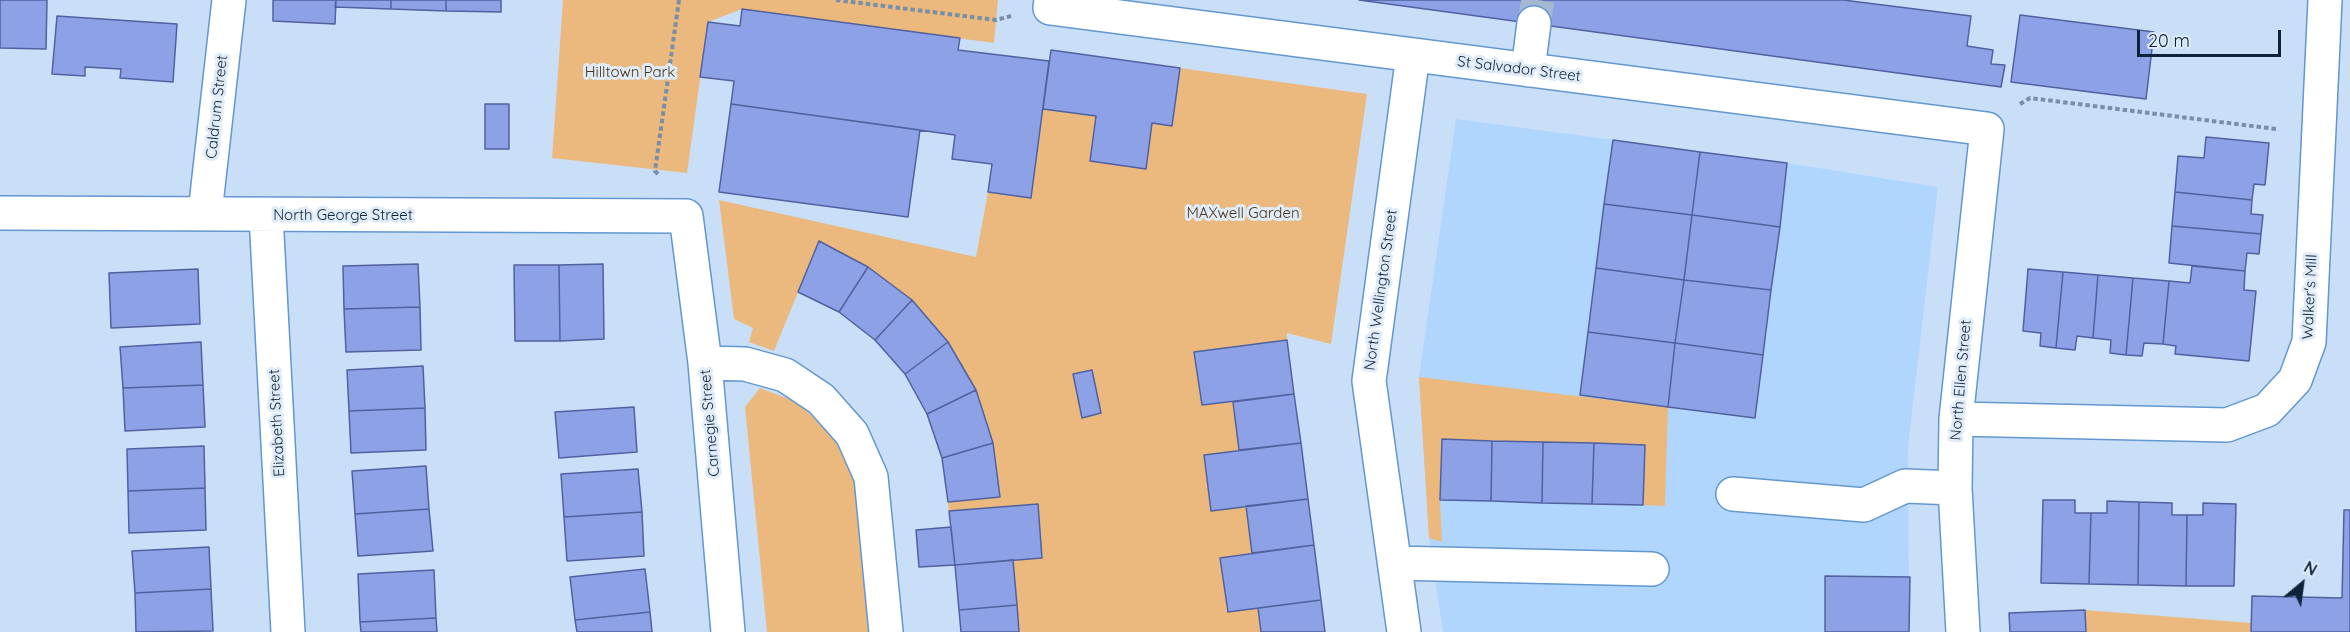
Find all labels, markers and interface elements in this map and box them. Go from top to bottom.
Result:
scale bar [2140,18,2284,56]
text: 20 m [2148,29,2190,52]
street label: St Salvador Street [1456,52,1582,86]
street label: Caldrum Street [203,54,231,160]
park label: Hilltown Park [585,63,675,81]
park label: MAXwell Garden [1186,204,1300,222]
street label: North George Street [273,206,413,224]
street label: North Wellington Street [1361,208,1401,372]
street label: Walker's Mill [2299,254,2321,340]
street label: North Ellen Street [1947,319,1975,441]
street label: Carnegie Street [696,368,724,478]
street label: Elizabeth Street [265,369,289,477]
north arrow [2272,554,2332,614]
text: N [2301,557,2321,580]

